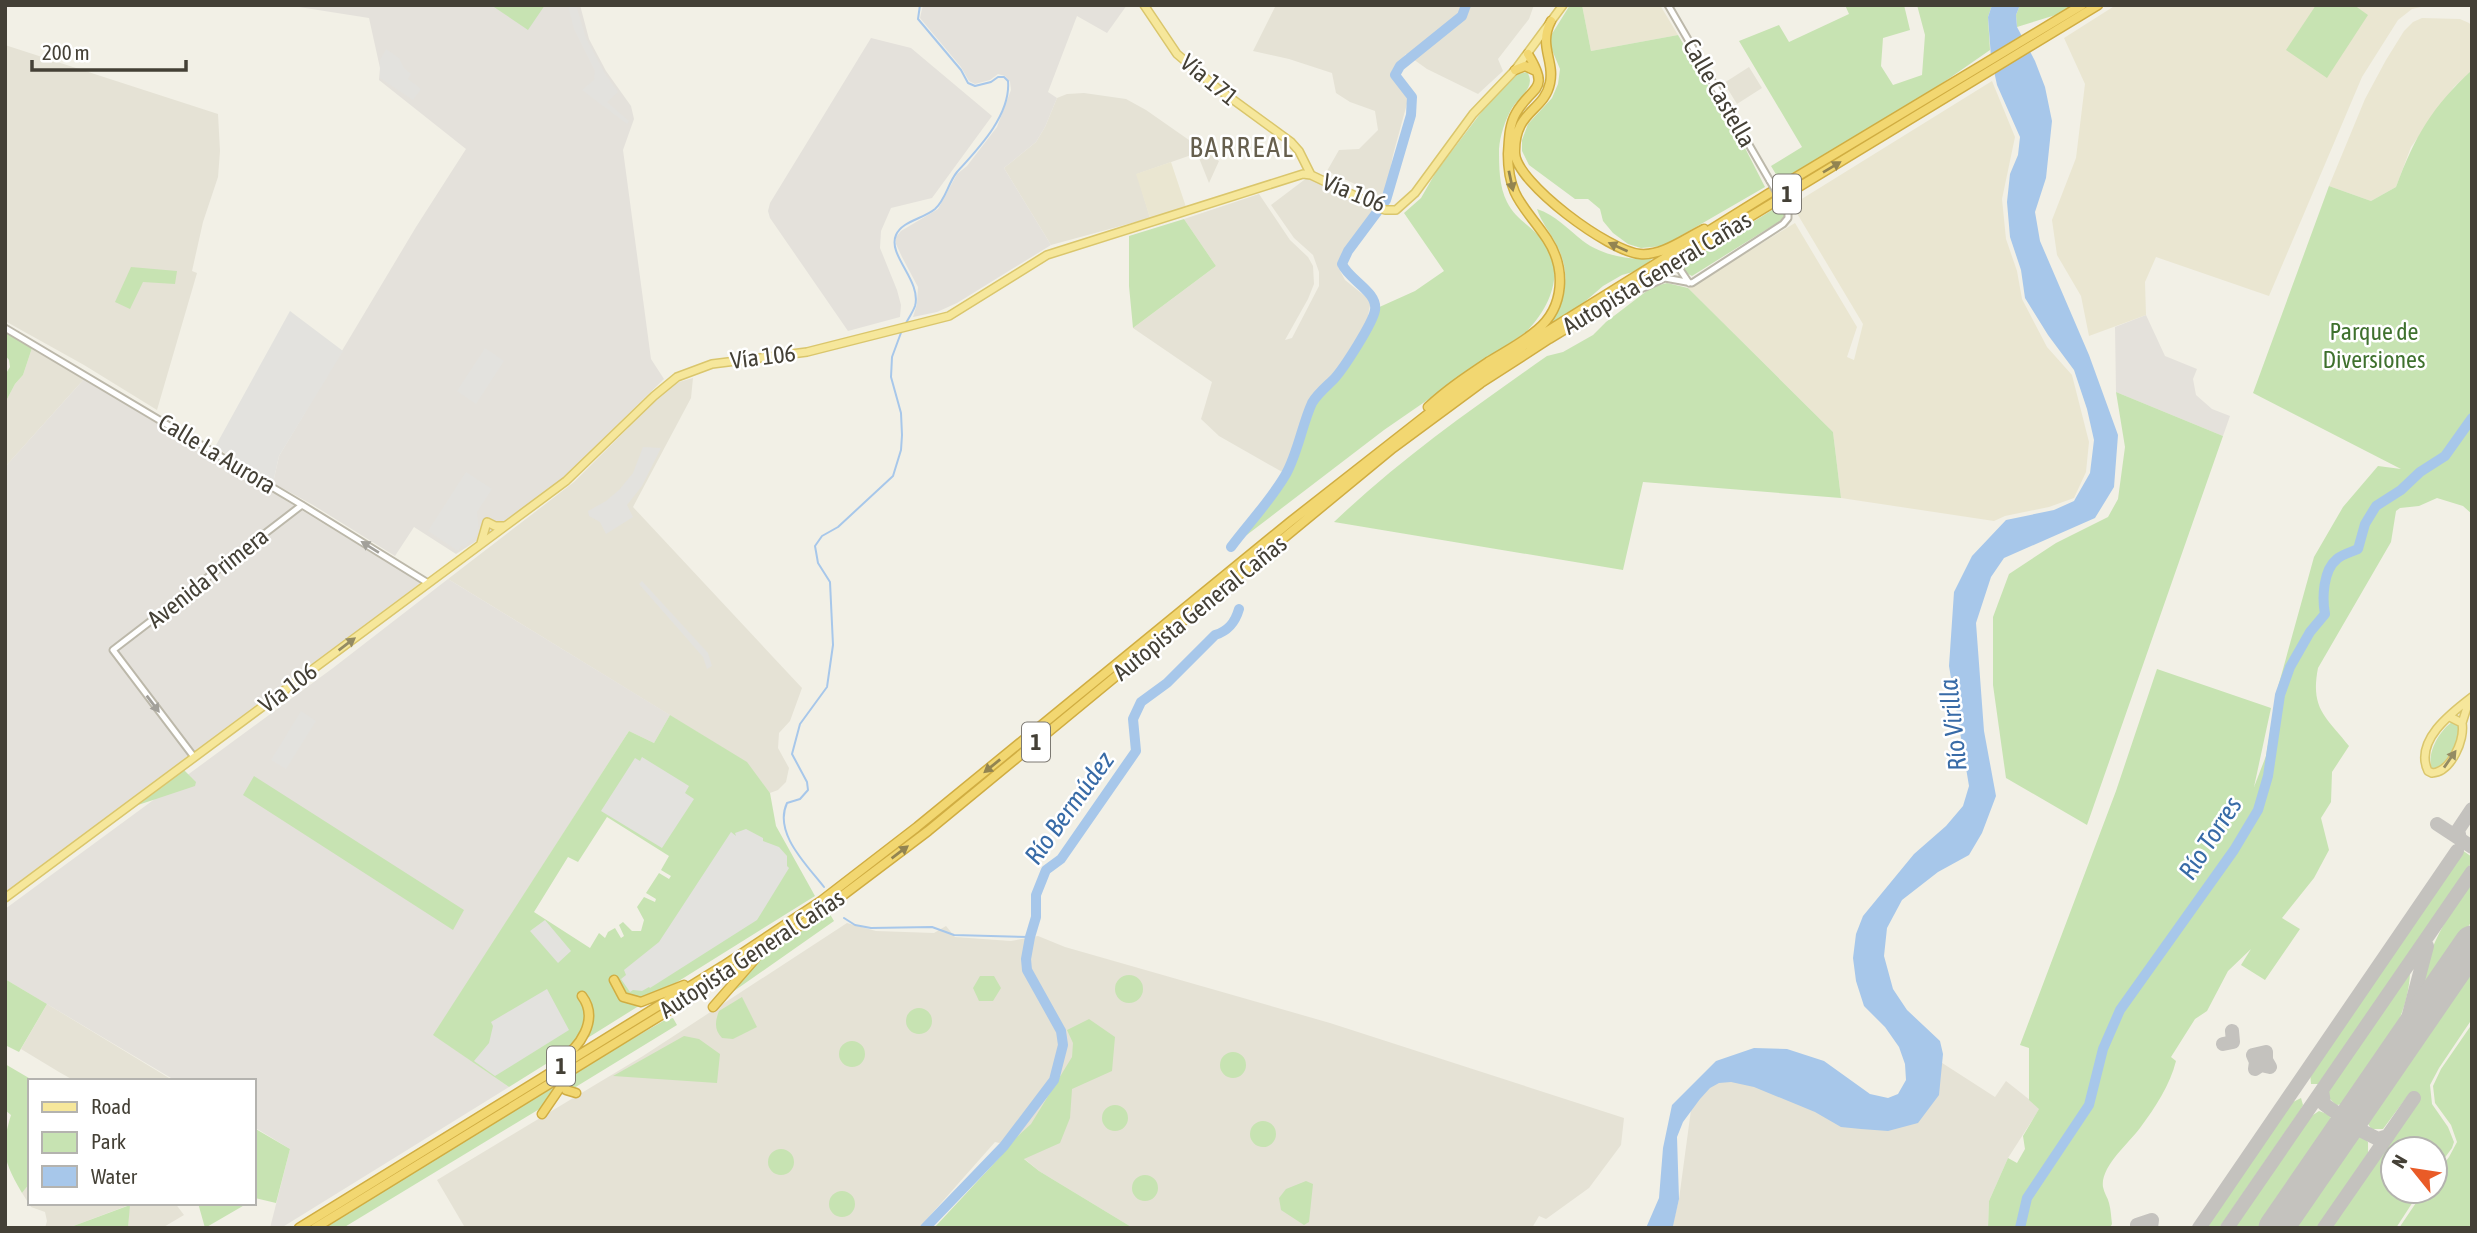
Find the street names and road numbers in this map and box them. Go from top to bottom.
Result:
street label: Calle Castella [1678,34,1761,152]
street label: Vía 171 [1175,48,1243,111]
street label: Vía 106 [1319,168,1390,217]
road number: 1 [1773,174,1801,214]
street label: Autopista General Cañas [1558,206,1756,339]
street label: Vía 106 [729,339,797,374]
street label: Calle La Aurora [154,408,281,499]
street label: Avenida Primera [142,522,273,633]
street label: Autopista General Cañas [1108,530,1292,686]
street label: Vía 106 [253,657,322,718]
road number: 1 [1022,722,1050,762]
street label: Autopista General Cañas [654,884,849,1023]
road number: 1 [547,1046,575,1086]

